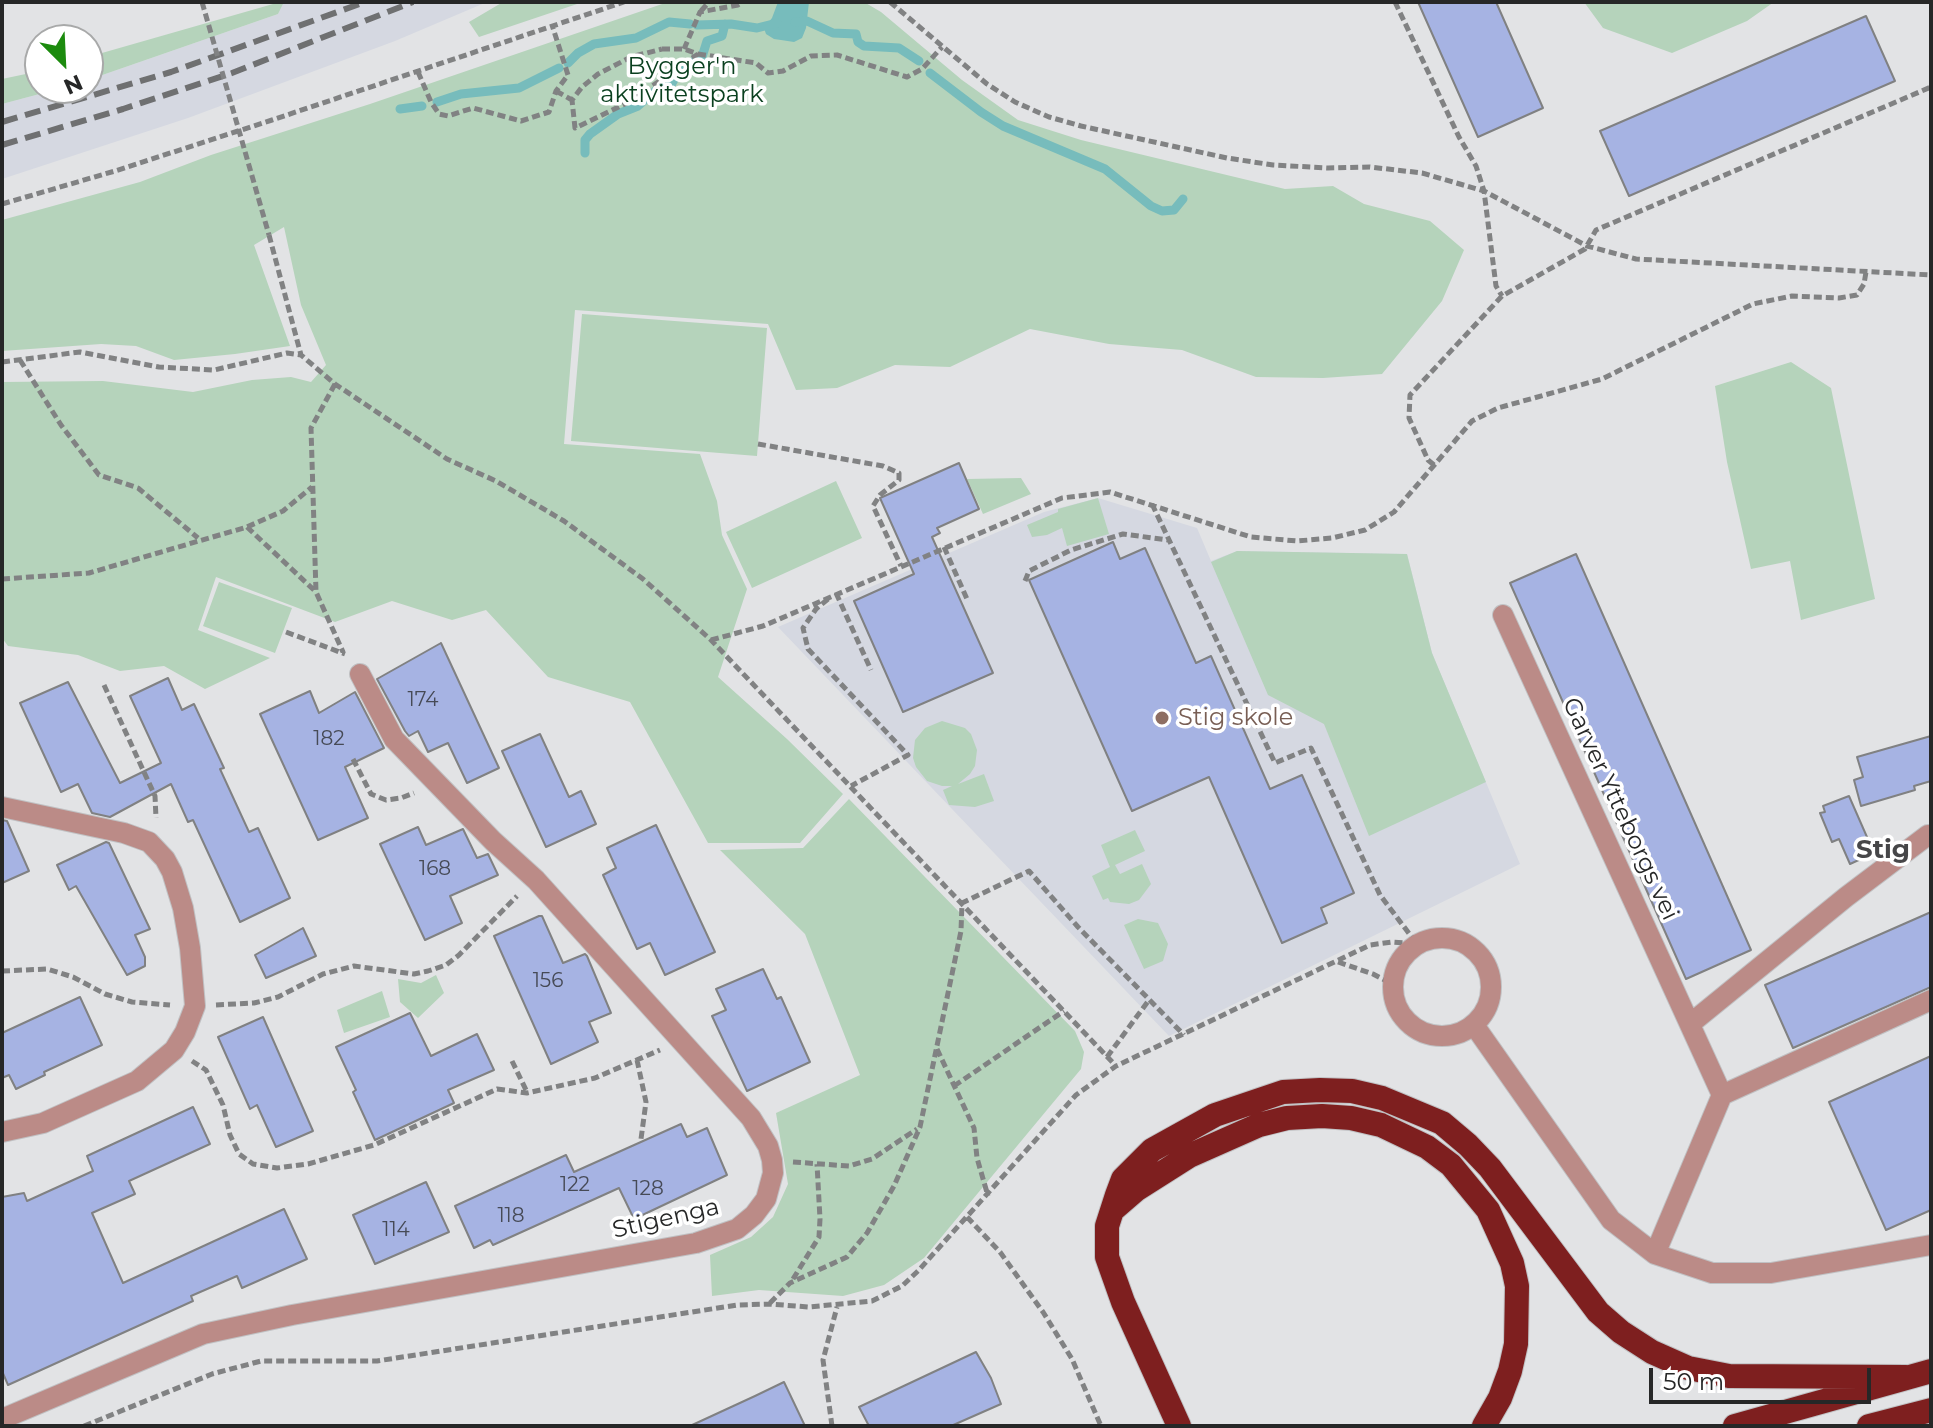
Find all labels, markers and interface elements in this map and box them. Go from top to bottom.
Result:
north arrow [24,24,104,104]
park label: Bygger'n aktivitetspark [600,53,764,109]
text: N [60,69,87,101]
house number: 174 [408,688,438,712]
street label: Garver Ytteborgs vei [1556,693,1684,925]
place label: Stig skole [1178,704,1293,732]
marker: Stig skole [1153,709,1171,727]
house number: 182 [313,727,345,751]
district label: Stig [1856,834,1910,866]
house number: 168 [419,857,451,881]
house number: 156 [533,969,563,993]
house number: 122 [560,1173,590,1197]
house number: 128 [632,1177,664,1201]
street label: Stigenga [610,1193,722,1245]
house number: 118 [497,1204,525,1228]
house number: 114 [382,1218,410,1242]
scale bar [1653,1352,1875,1402]
text: 50 m [1663,1367,1724,1396]

